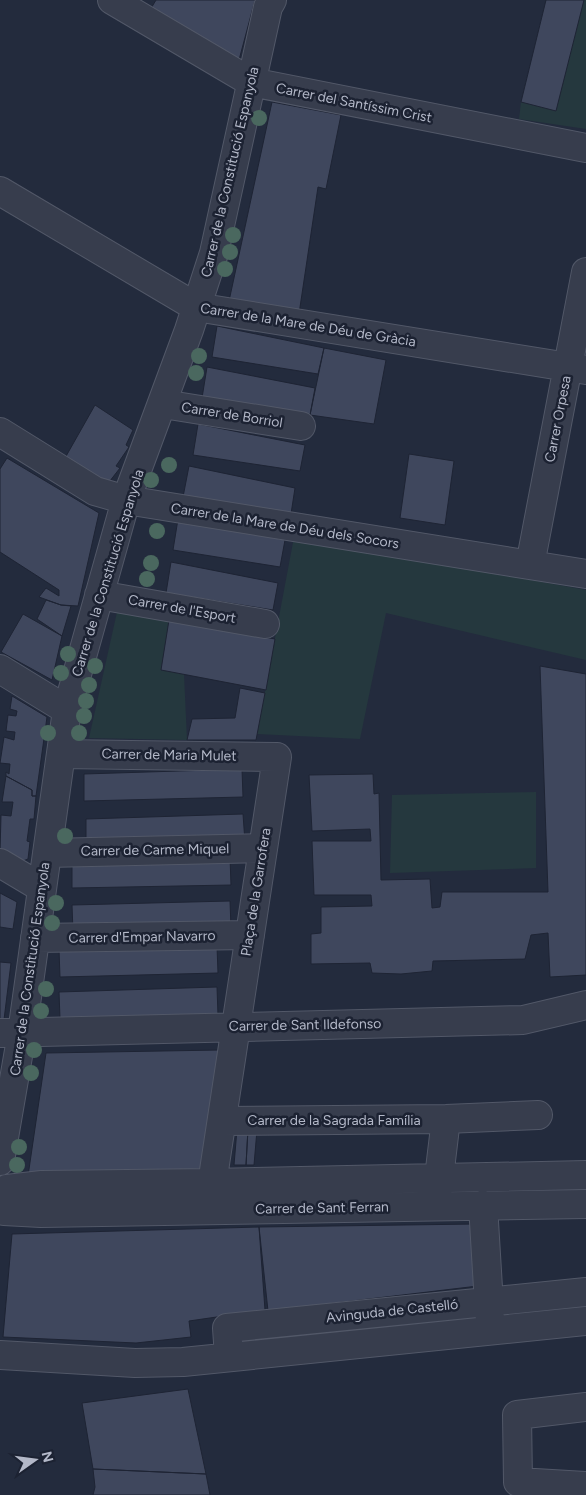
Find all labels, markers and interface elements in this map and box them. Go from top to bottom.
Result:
street label: Carrer de la Constitució Espanyola [197,65,263,279]
street label: Carrer del Santíssim Crist [275,80,433,126]
street label: Carrer de la Mare de Déu de Gràcia [199,300,417,350]
street label: Carrer Orpesa [541,374,575,464]
street label: Carrer de Borriol [180,399,284,431]
street label: Carrer de la Constitució Espanyola [68,467,148,679]
street label: Carrer de la Mare de Déu dels Socors [170,500,400,552]
street label: Carrer de l'Esport [127,591,237,627]
street label: Carrer de Maria Mulet [101,745,237,765]
street label: Plaça de la Garrofera [237,827,275,957]
street label: Carrer de Carme Miquel [81,840,229,860]
street label: Carrer de la Constitució Espanyola [7,861,53,1077]
street label: Carrer d'Empar Navarro [68,927,216,947]
street label: Carrer de Sant Ildefonso [229,1015,381,1035]
street label: Carrer de la Sagrada Família [247,1112,421,1129]
street label: Carrer de Sant Ferran [255,1198,389,1218]
street label: Avinguda de Castelló [325,1296,459,1326]
north arrow [10,1435,60,1485]
text: N [38,1450,57,1464]

